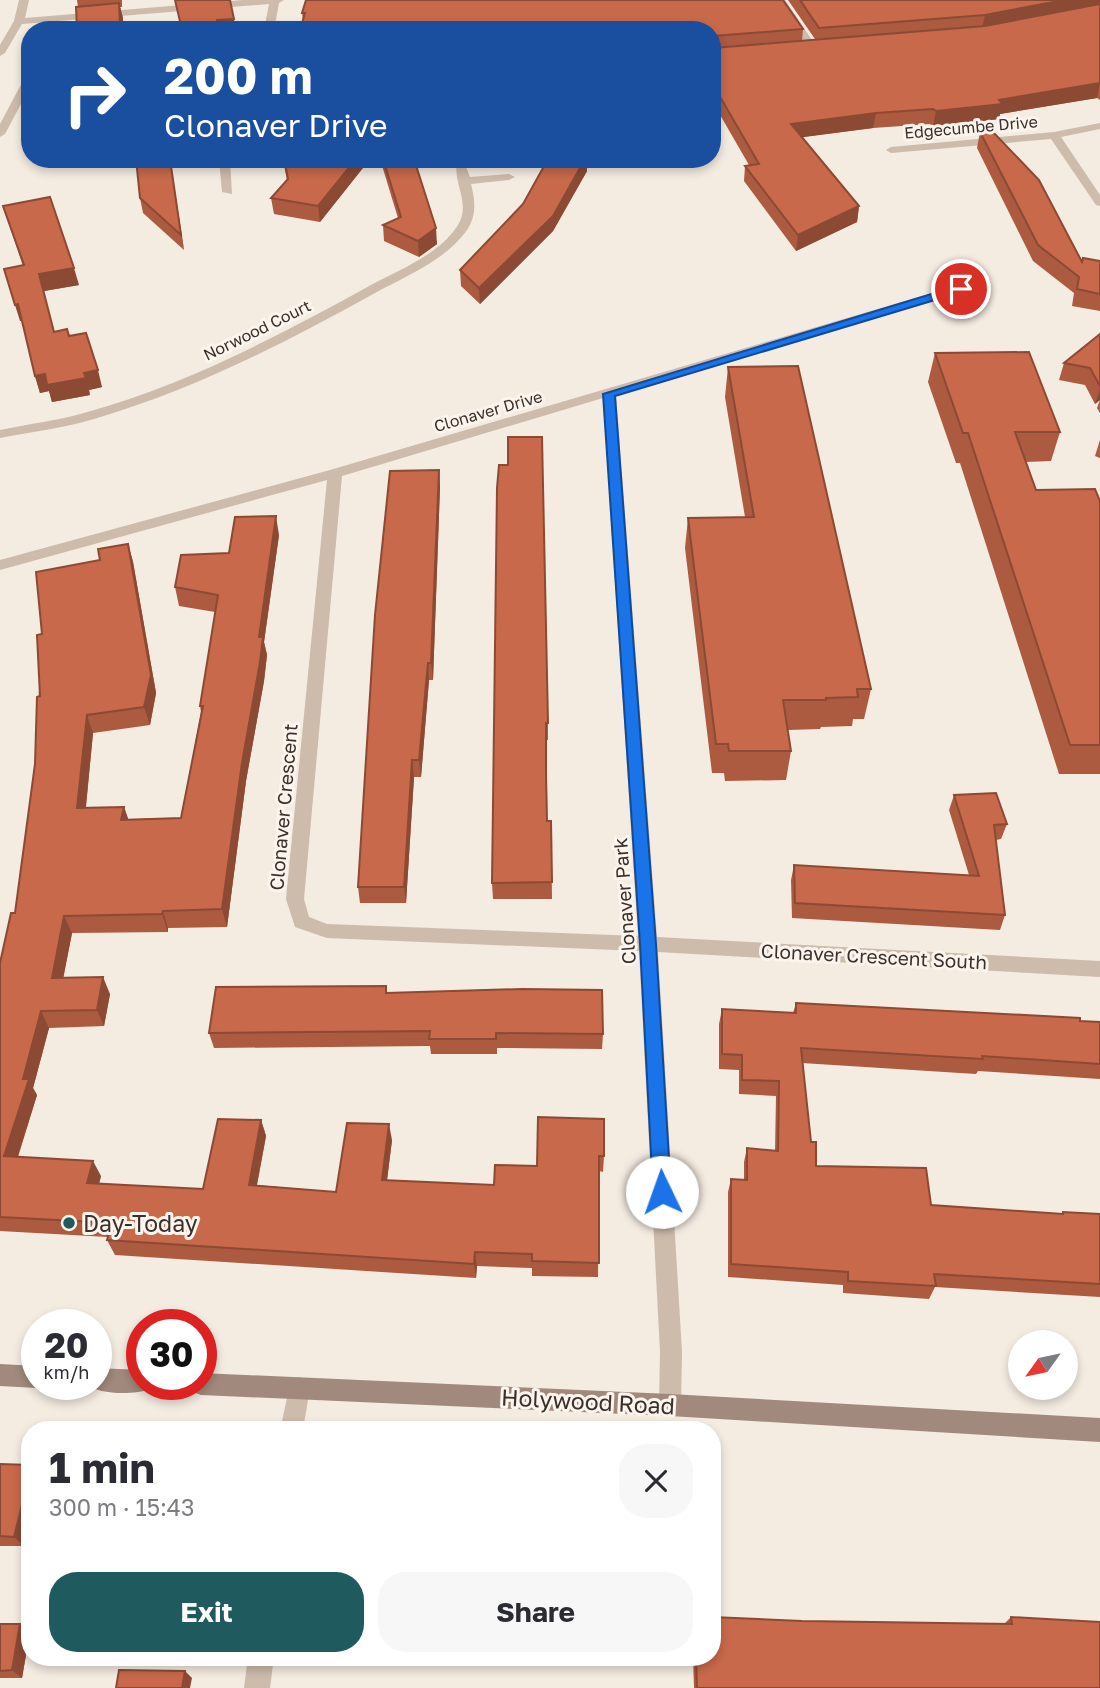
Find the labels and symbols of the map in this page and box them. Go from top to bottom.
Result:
street label: Edgecumbe Drive [903,111,1039,143]
pin [931,259,991,319]
street label: Norwood Court [200,295,314,365]
street label: Clonaver Drive [432,386,544,436]
street label: Clonaver Crescent [264,723,302,891]
street label: Clonaver Park [608,837,640,965]
street label: Clonaver Crescent South [760,939,988,973]
position arrow [625,1155,699,1229]
place label: Day-Today [83,1209,198,1237]
marker: Day-Today [61,1215,77,1231]
speed limit sign: 30 [126,1309,217,1400]
north arrow [1008,1330,1078,1400]
street label: Holywood Road [501,1382,675,1420]

